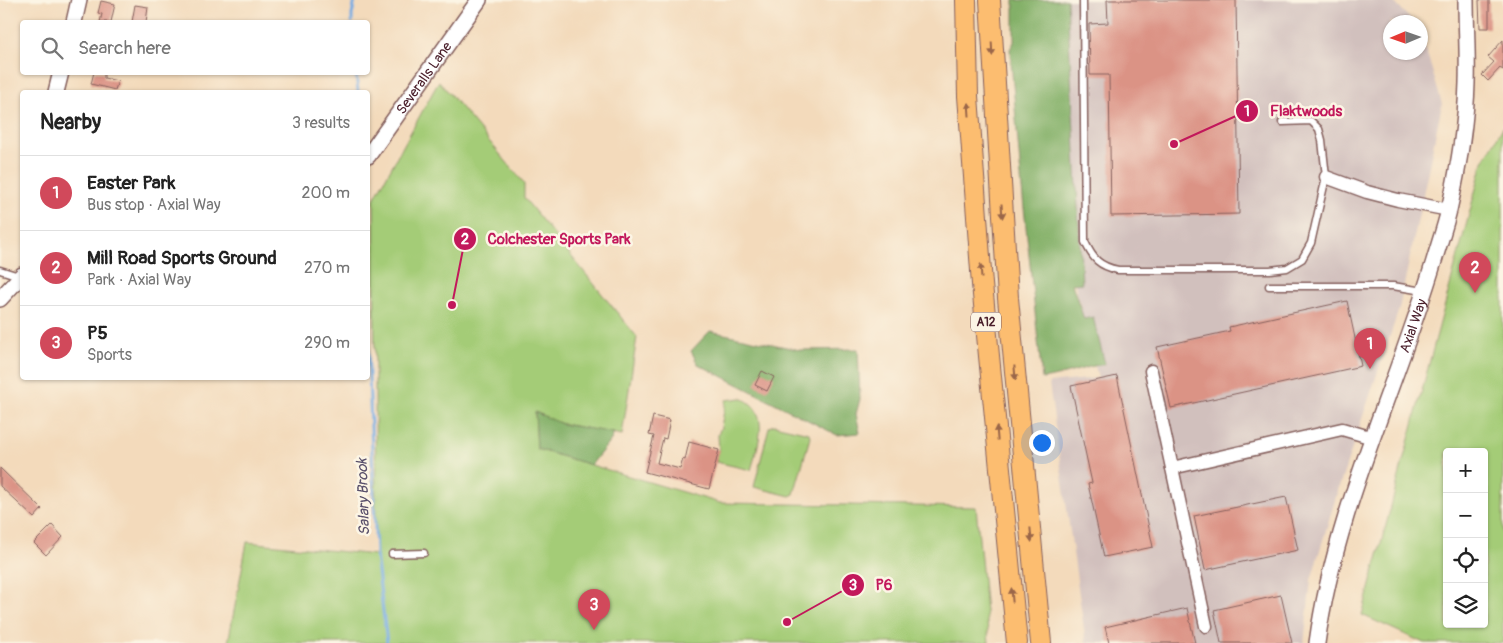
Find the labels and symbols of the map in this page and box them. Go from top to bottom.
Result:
north arrow [1383,15,1428,60]
street label: Severalls Lane [393,39,456,117]
one-way arrow [989,41,997,57]
callout: Flaktwoods [1235,96,1352,126]
one-way arrow [965,101,973,117]
text: 1 [1244,102,1250,121]
text: Flaktwoods [1270,102,1342,121]
one-way arrow [999,203,1007,219]
callout: Colchester Sports Park [453,224,641,254]
text: 2 [461,230,469,249]
text: Colchester Sports Park [487,230,631,249]
pin: 2 [1459,252,1491,293]
one-way arrow [977,263,985,279]
street label: Axial Way [1396,297,1430,355]
road number: A12 [971,313,1001,332]
pin: 1 [1354,328,1386,369]
one-way arrow [1011,365,1019,381]
one-way arrow [993,424,1001,440]
your location [1029,430,1055,456]
water label: Salary Brook [353,456,374,536]
one-way arrow [1027,527,1035,543]
callout: P6 [840,570,902,600]
text: 3 [849,576,857,595]
text: P6 [875,576,893,595]
one-way arrow [1008,586,1016,602]
pin: 3 [578,589,610,630]

